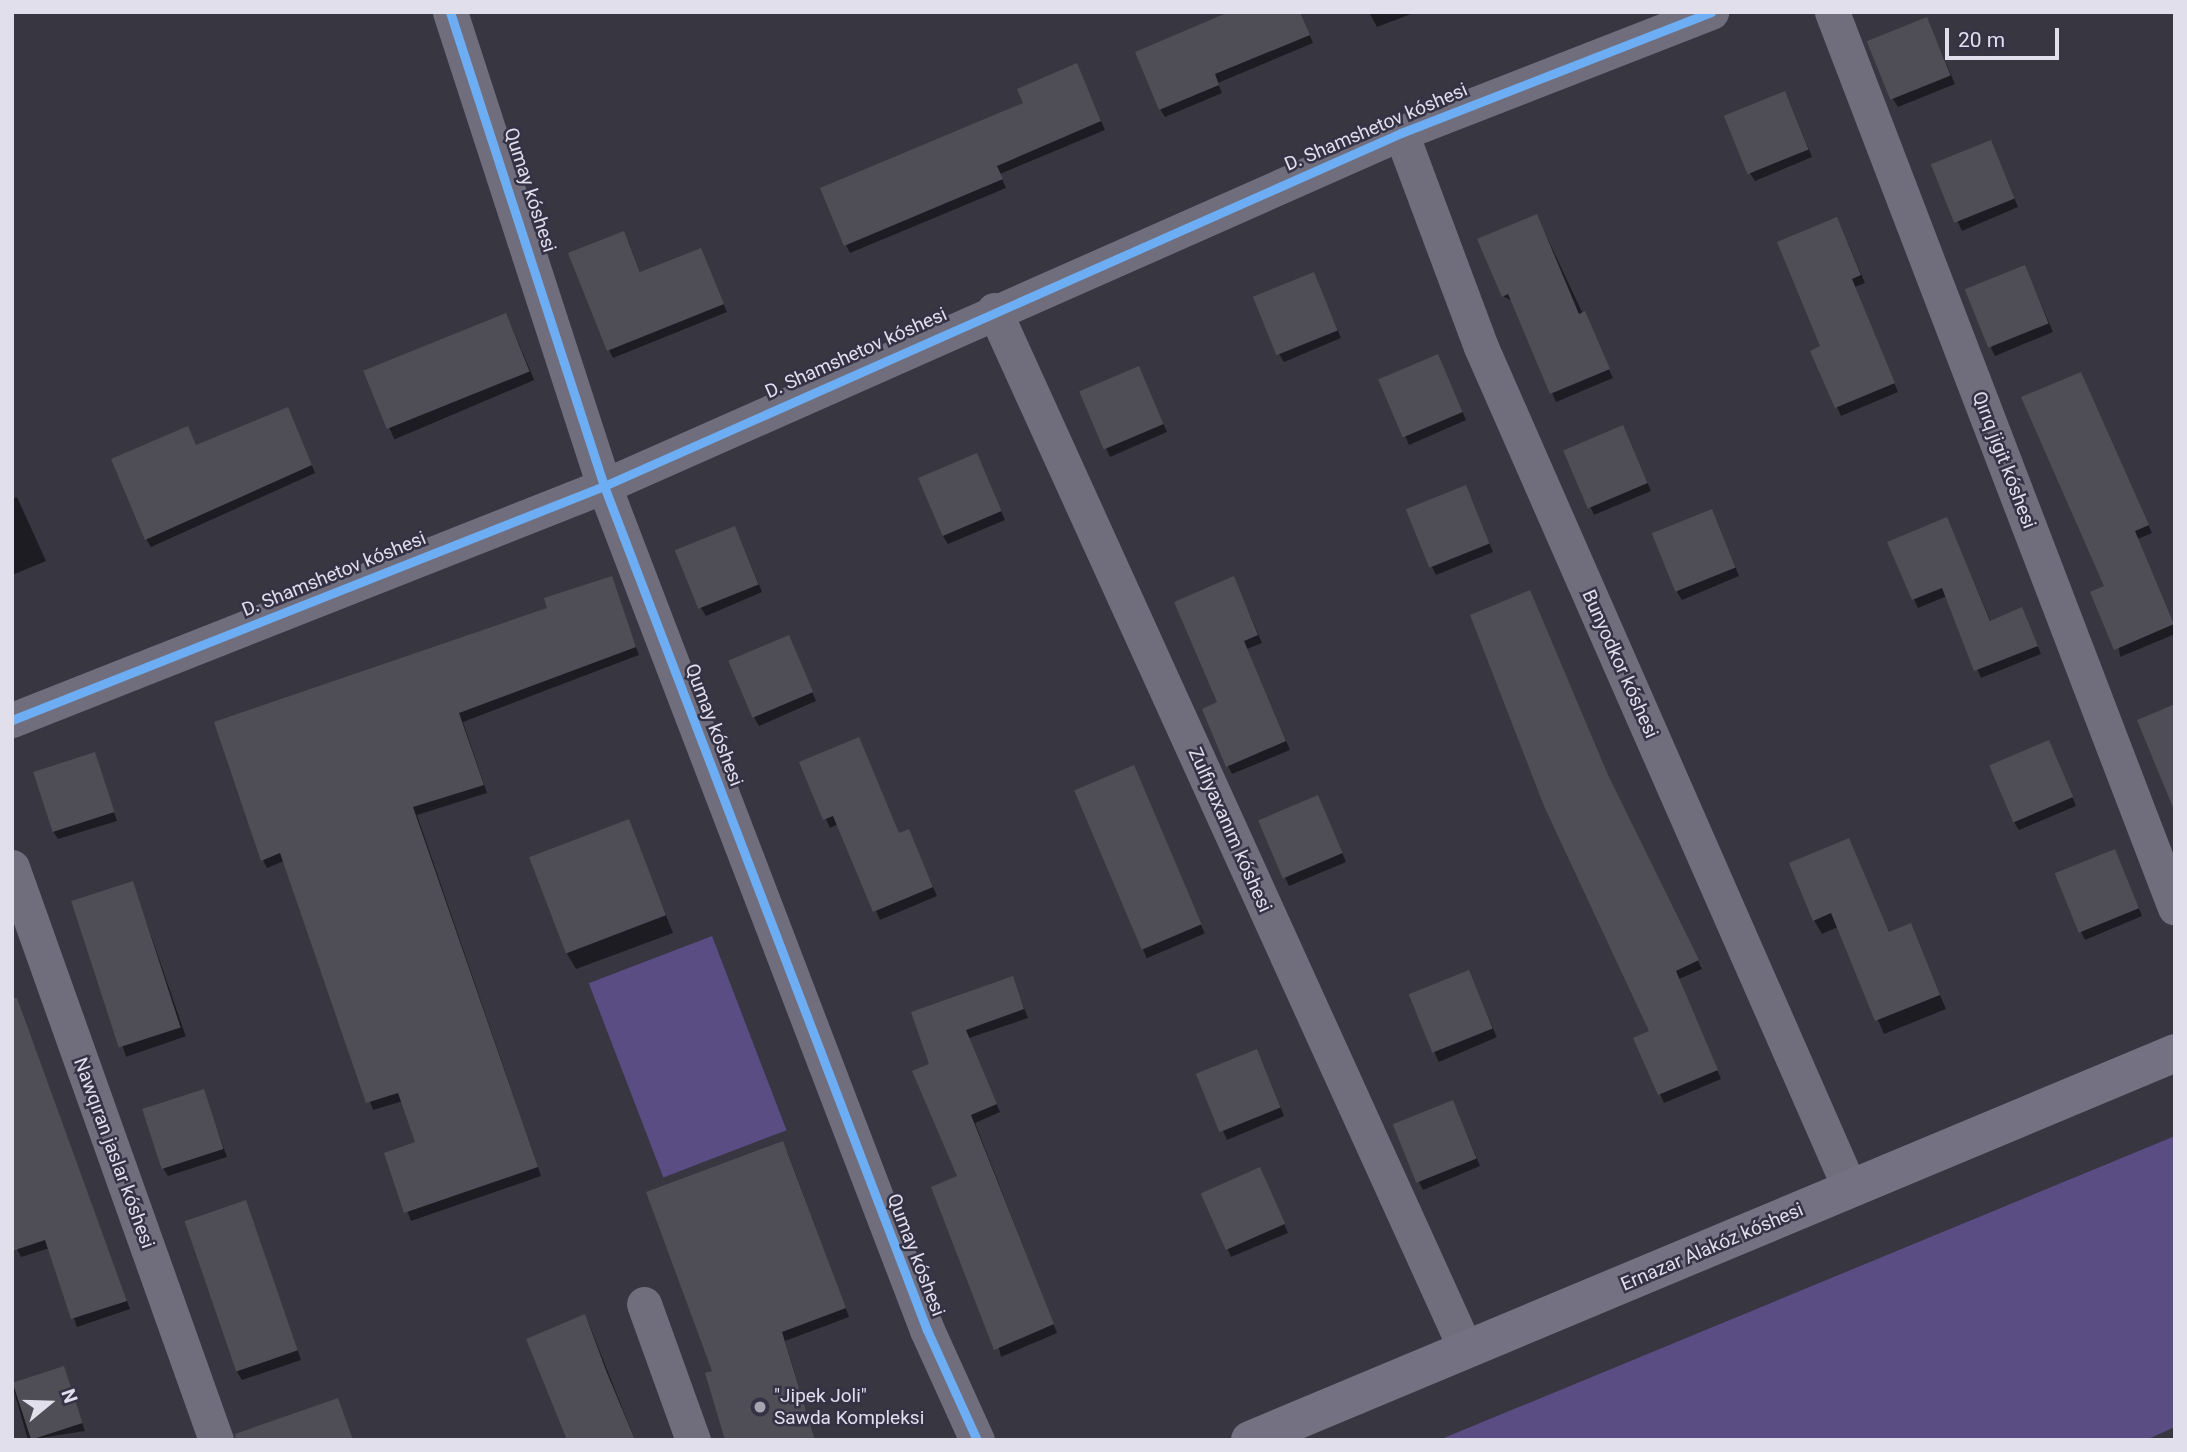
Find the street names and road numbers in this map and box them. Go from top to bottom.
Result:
street label: D. Shamshetov kóshesi [1281,78,1471,176]
street label: Qumay kóshesi [499,125,561,255]
street label: D. Shamshetov kóshesi [762,303,950,403]
street label: Qırıq jigit kóshesi [1967,388,2041,532]
street label: D. Shamshetov kóshesi [239,527,429,621]
street label: Bunyodkor kóshesi [1577,586,1663,742]
street label: Qumay kóshesi [680,661,748,789]
street label: Zulfiyaxanım kóshesi [1183,744,1277,916]
street label: Nawqıran jaslar kóshesi [69,1055,159,1251]
street label: Qumay kóshesi [882,1191,950,1319]
street label: Ernazar Alakóz kóshesi [1617,1198,1807,1296]

